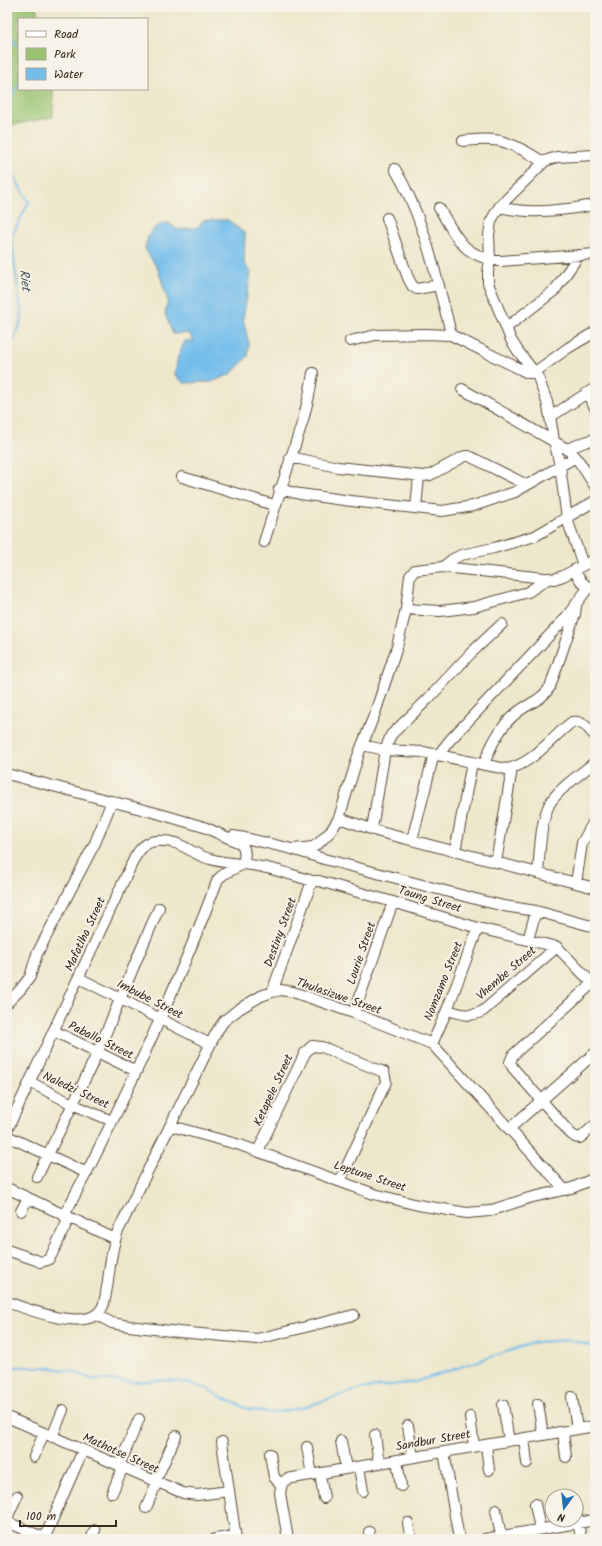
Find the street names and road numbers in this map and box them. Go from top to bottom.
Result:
street label: Taung Street [396,881,464,918]
street label: Mafatlha Street [60,894,111,975]
street label: Destiny Street [259,894,302,970]
street label: Lourie Street [342,919,381,987]
street label: Nomzamo Street [419,938,468,1024]
street label: Vhembe Street [472,941,541,1005]
street label: Thulasizwe Street [294,973,384,1020]
street label: Imbube Street [113,975,187,1024]
street label: Paballo Street [65,1016,137,1065]
street label: Ketapele Street [248,1051,299,1129]
street label: Naledzi Street [39,1067,113,1114]
street label: Leptune Street [331,1156,409,1197]
street label: Sandbur Street [394,1425,472,1456]
street label: Mathotse Street [79,1428,162,1479]

